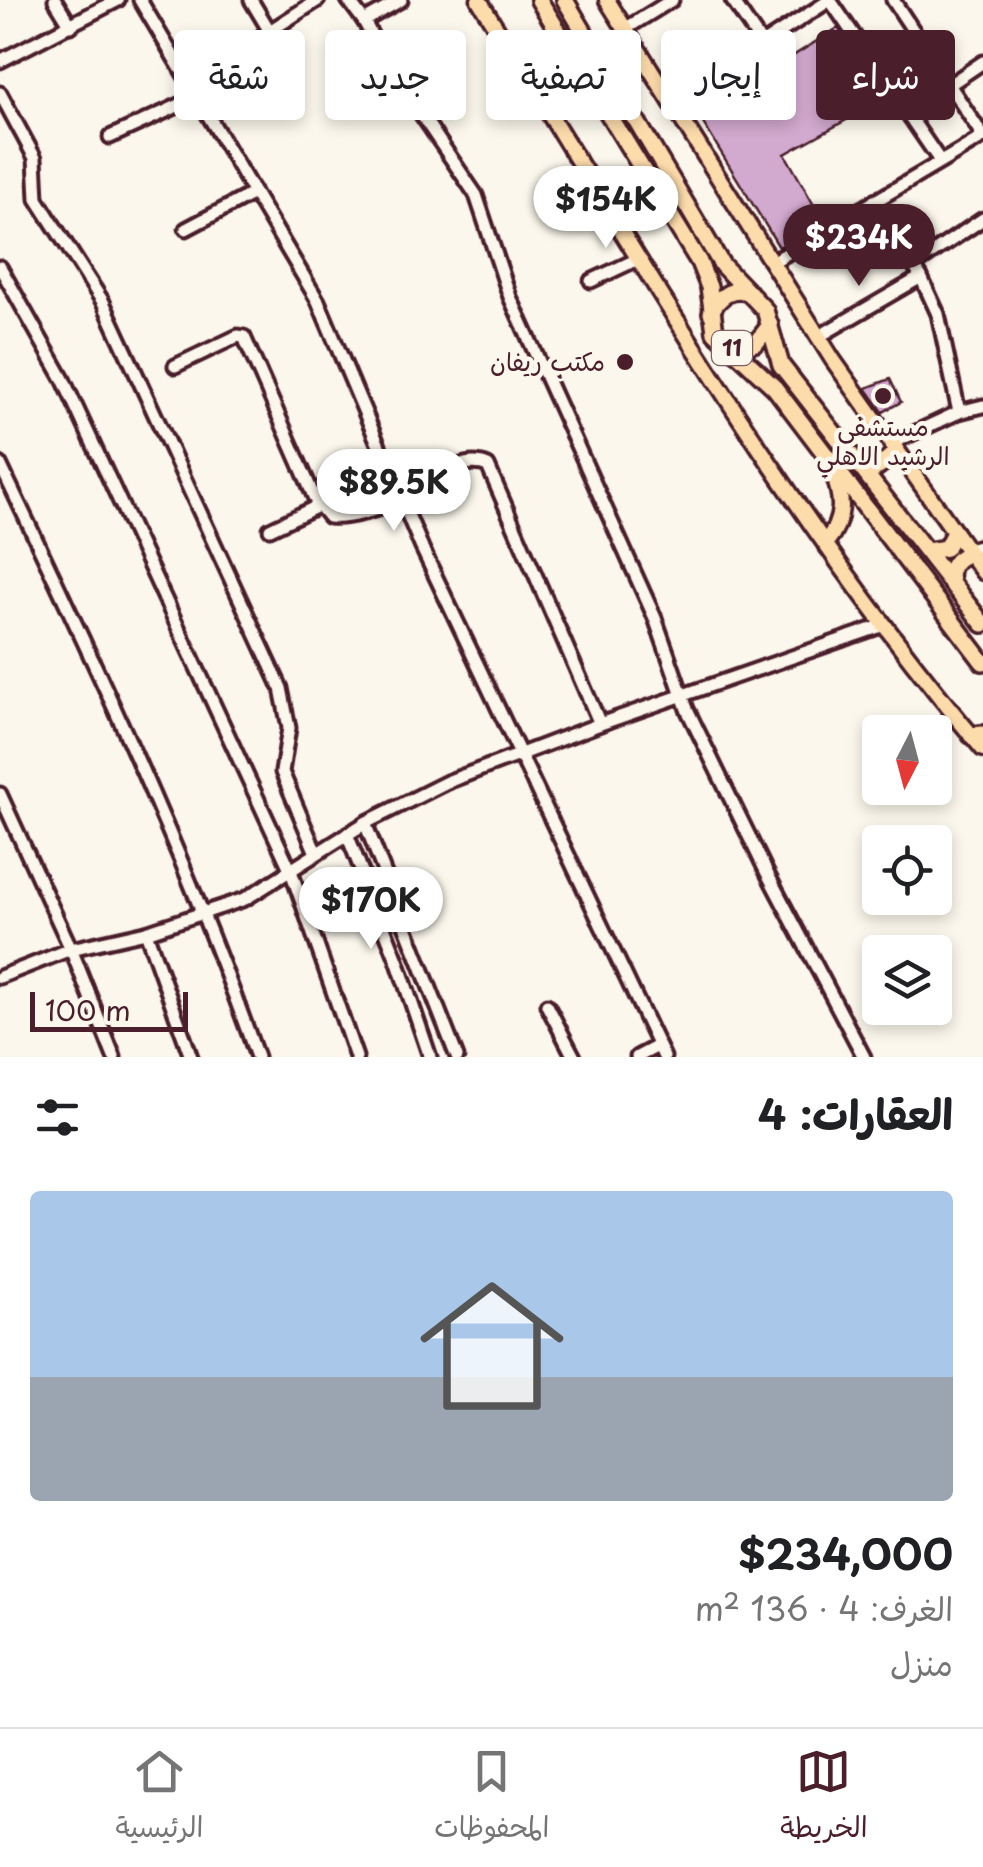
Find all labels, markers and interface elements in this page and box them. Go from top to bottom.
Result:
chip: شقة [174,30,305,120]
chip: جديد [325,30,466,120]
chip: تصفية [486,30,641,120]
chip: إيجار [661,30,796,120]
chip: شراء [816,30,955,120]
pin: $154K [536,166,676,251]
text: $154K [555,174,657,222]
pin: $234K [789,204,929,289]
text: $234K [805,212,913,260]
road number: 11 [712,331,752,365]
place label: مكتب ريفان [490,342,605,380]
marker: مكتب ريفان [614,351,636,373]
marker: مستشفى الرشيد الاهلي [872,385,894,407]
place label: مستشفى الرشيد الاهلي [816,407,950,478]
pin: $89.5K [313,449,475,534]
text: $89.5K [339,457,449,505]
north arrow [862,715,952,805]
map controls [862,715,952,1025]
button: locate [862,825,952,915]
pin: $170K [301,867,441,952]
text: $170K [321,875,421,923]
button: layers [862,935,952,1025]
scale bar [30,987,188,1032]
text: 100 m [45,988,131,1031]
text: العقارات: 4 [758,1081,953,1144]
icon: filters [30,1090,85,1145]
icon: home [402,1256,582,1436]
text: $234,000 [738,1521,953,1584]
text: الغرف: 4 · 136 m² [695,1584,953,1632]
text: منزل [890,1639,953,1687]
tab: الرئيسية [115,1744,203,1852]
tab: المحفوظات [434,1744,549,1852]
tab: الخريطة [780,1744,868,1852]

